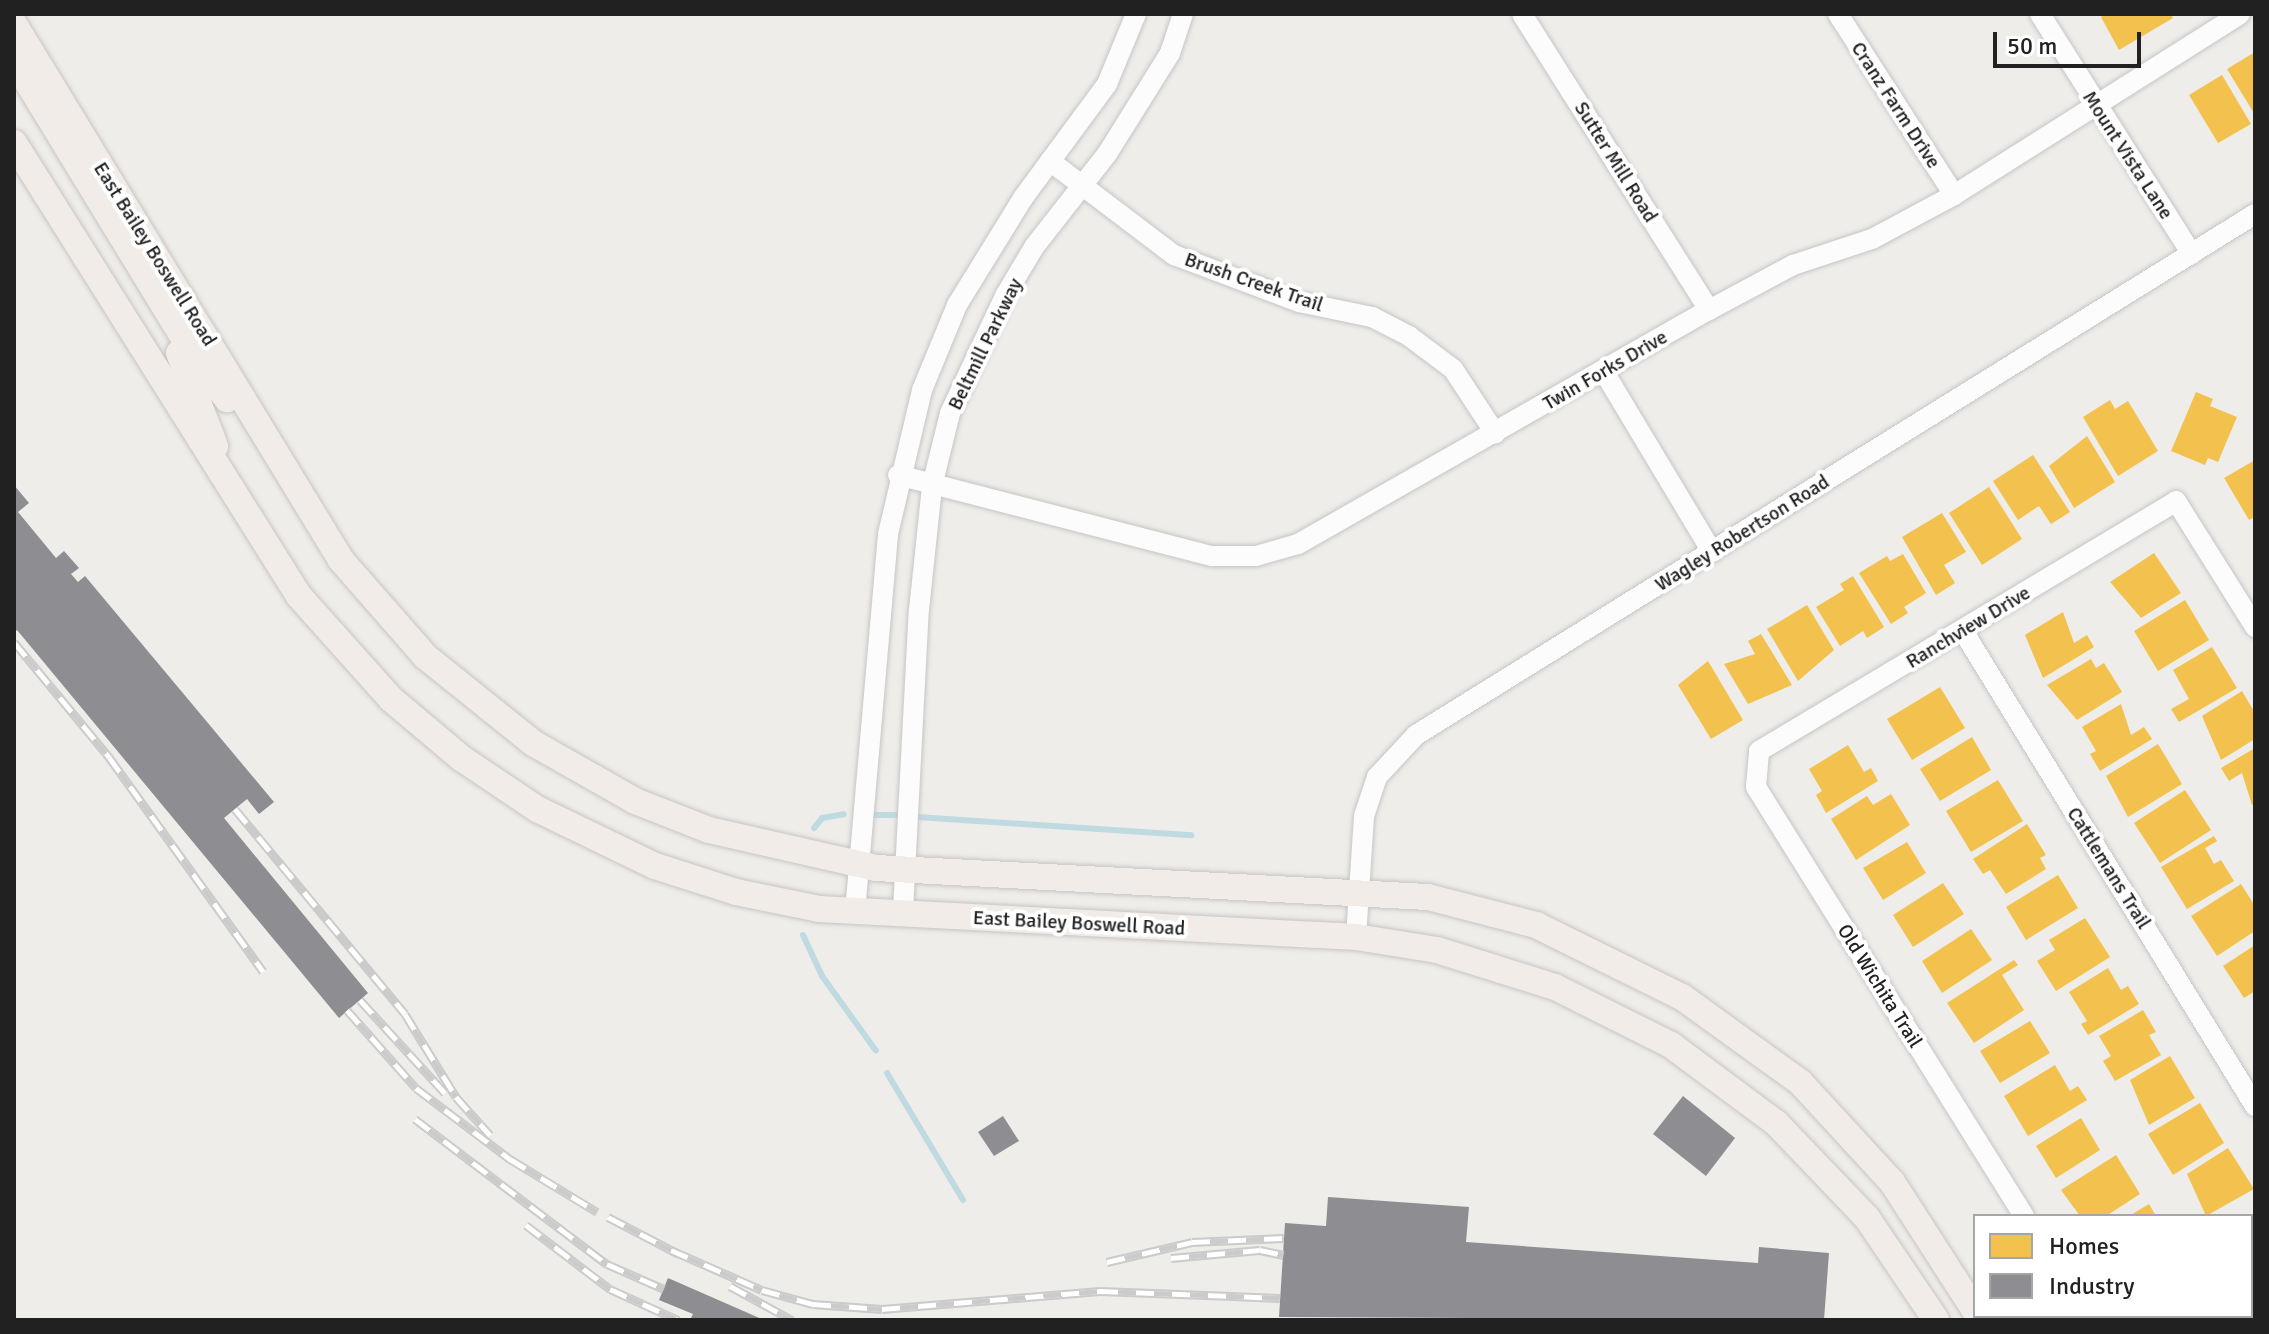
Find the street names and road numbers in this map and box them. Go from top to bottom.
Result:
street label: Cranz Farm Drive [1846,37,1946,173]
street label: Mount Vista Lane [2078,86,2178,224]
street label: Sutter Mill Road [1569,97,1663,227]
street label: East Bailey Boswell Road [89,158,221,350]
street label: Brush Creek Trail [1181,247,1327,317]
street label: Beltmill Parkway [943,274,1027,414]
street label: Twin Forks Drive [1539,325,1671,415]
street label: Wagley Robertson Road [1650,470,1834,596]
street label: Ranchview Drive [1902,581,2034,673]
street label: Cattlemans Trail [2062,803,2156,933]
street label: East Bailey Boswell Road [972,905,1186,941]
street label: Old Wichita Trail [1832,920,1928,1052]

